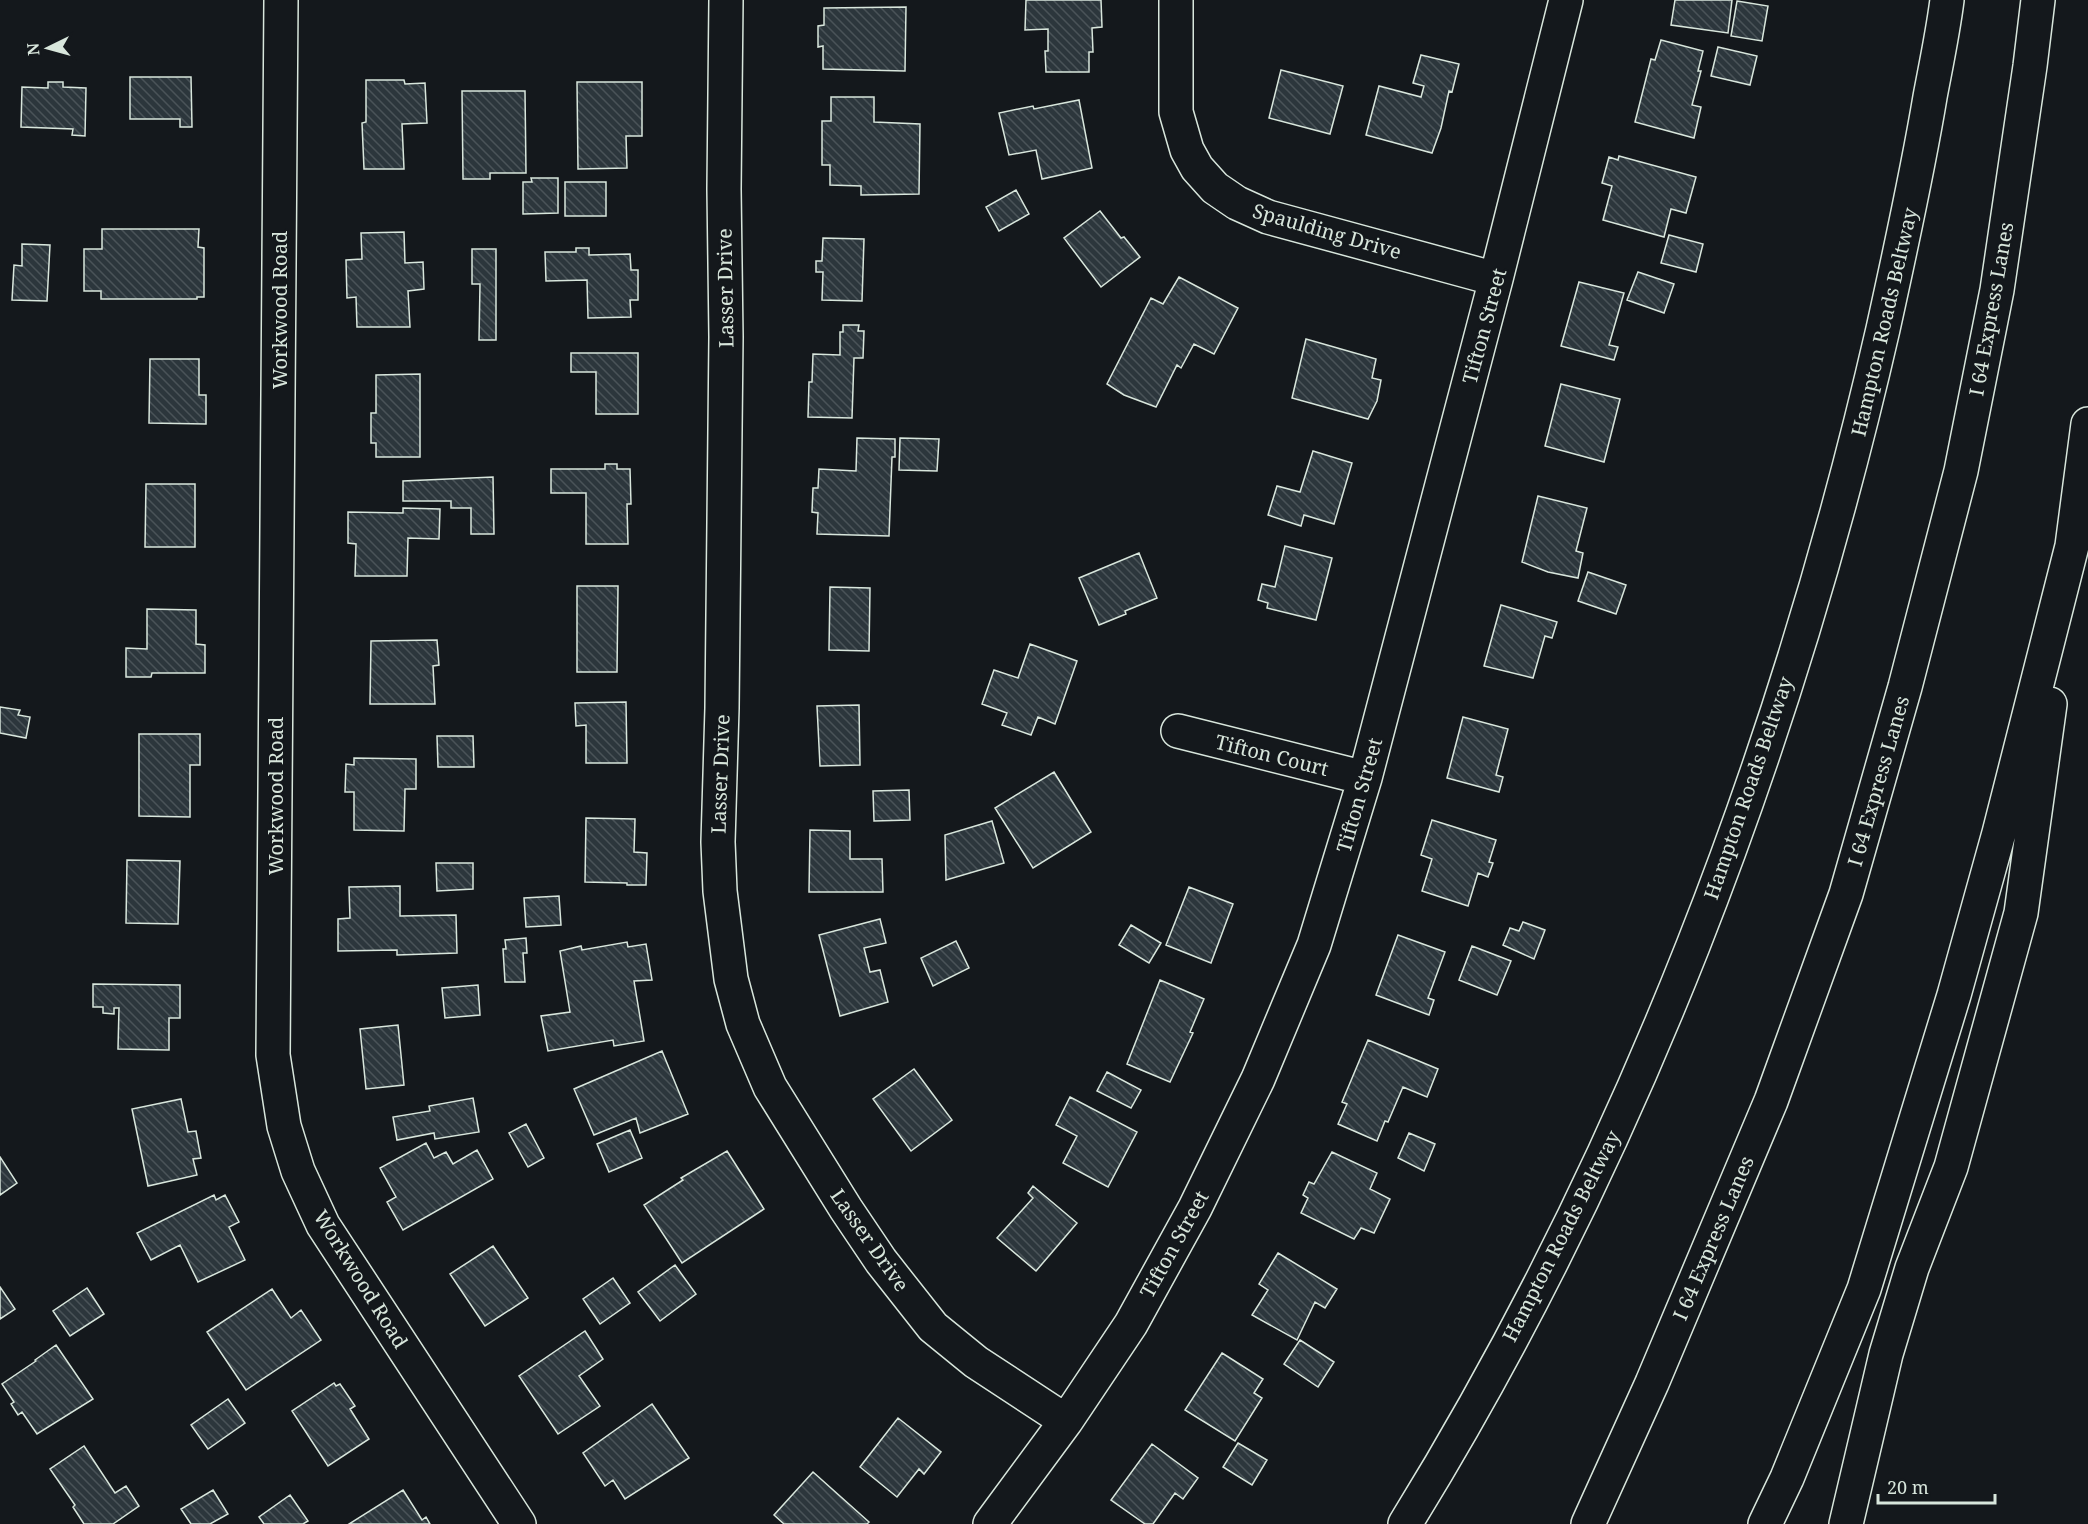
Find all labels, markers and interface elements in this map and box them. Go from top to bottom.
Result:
north arrow [18,18,78,78]
text: N [22,42,45,57]
street label: Spaulding Drive [1250,197,1404,265]
street label: Hampton Roads Beltway [1845,204,1924,439]
street label: I 64 Express Lanes [1962,220,2020,398]
street label: Lasser Drive [710,228,740,348]
street label: Workwood Road [266,231,293,389]
street label: Tifton Street [1456,265,1512,387]
street label: Hampton Roads Beltway [1697,672,1799,903]
street label: I 64 Express Lanes [1841,693,1915,869]
street label: Lasser Drive [704,714,736,834]
street label: Workwood Road [262,717,289,875]
street label: Tifton Court [1213,728,1331,782]
street label: Tifton Street [1330,734,1388,856]
street label: Hampton Roads Beltway [1496,1125,1626,1346]
street label: I 64 Express Lanes [1666,1152,1760,1324]
street label: Lasser Drive [825,1183,915,1297]
street label: Tifton Street [1133,1186,1215,1302]
street label: Workwood Road [308,1205,414,1353]
scale bar [1878,1467,1995,1505]
text: 20 m [1887,1475,1929,1499]

